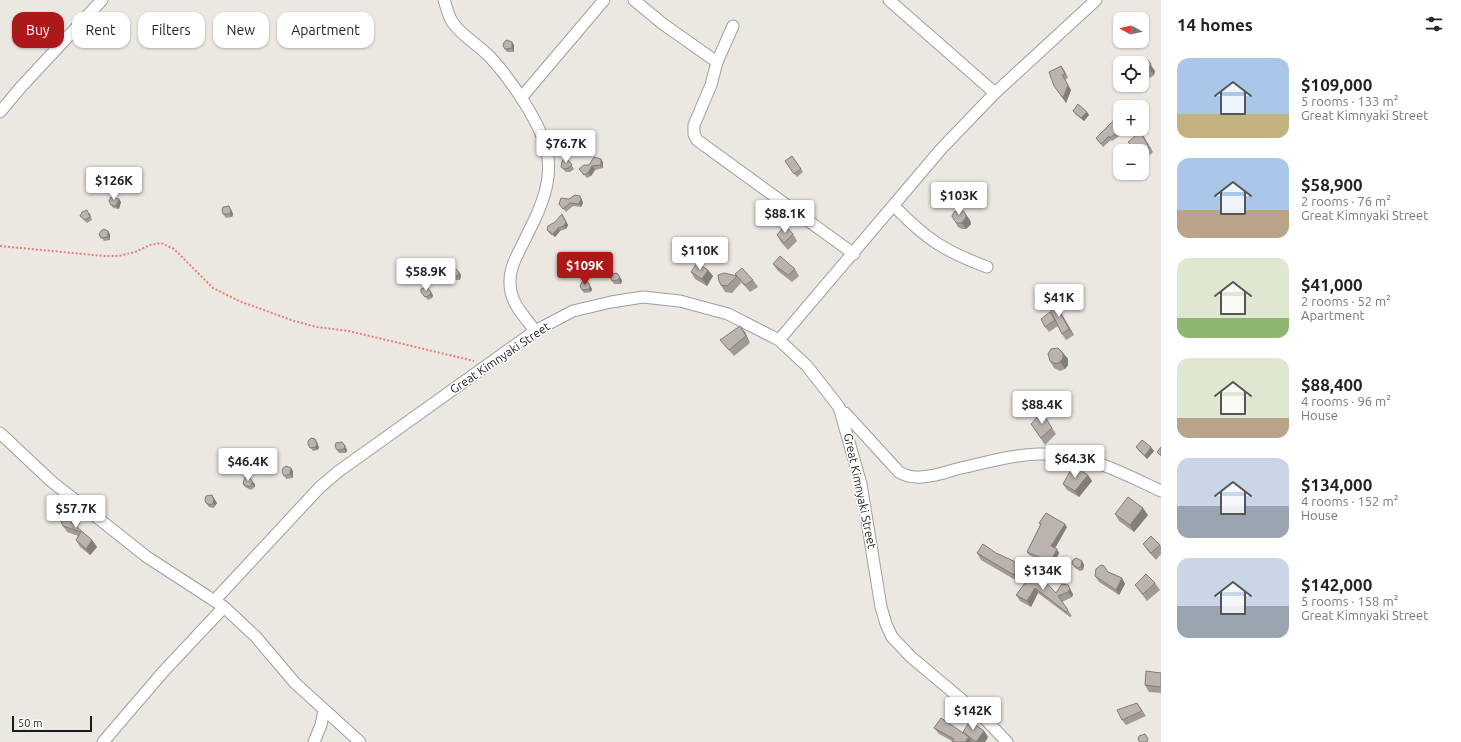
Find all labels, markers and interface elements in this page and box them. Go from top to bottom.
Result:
chip: Buy [12,12,64,48]
chip: Rent [72,12,130,48]
chip: Filters [138,12,205,48]
chip: New [213,12,269,48]
chip: Apartment [277,12,374,48]
north arrow [1113,12,1149,48]
map controls [1113,12,1149,180]
icon: filters [1423,13,1445,35]
text: 14 homes [1177,15,1253,34]
button: locate [1113,56,1149,92]
icon: home [1209,74,1257,122]
text: $109,000 [1301,75,1372,94]
text: 5 rooms · 133 m² [1301,94,1398,108]
button: + [1113,100,1149,136]
text: Great Kimnyaki Street [1301,108,1428,122]
pin: $76.7K [533,130,599,164]
text: $76.7K [545,136,587,150]
button: − [1113,144,1149,180]
pin: $126K [86,167,142,201]
text: $126K [95,173,133,187]
icon: home [1209,174,1257,222]
text: $58,900 [1301,175,1363,194]
pin: $103K [931,182,987,216]
text: $103K [940,188,978,202]
text: 2 rooms · 76 m² [1301,194,1391,208]
pin: $88.1K [752,200,818,234]
text: $88.1K [764,206,806,220]
text: Great Kimnyaki Street [1301,208,1428,222]
pin: $110K [672,237,728,271]
text: $110K [681,243,719,257]
pin: $109K [557,252,613,286]
pin: $58.9K [393,258,459,292]
text: $109K [566,258,604,272]
text: $58.9K [405,264,447,278]
icon: home [1209,274,1257,322]
text: $41,000 [1301,275,1363,294]
pin: $41K [1035,284,1083,318]
text: $41K [1044,290,1074,304]
text: 2 rooms · 52 m² [1301,294,1391,308]
text: Apartment [1301,308,1365,322]
street label: Great Kimnyaki Street [447,319,552,396]
icon: home [1209,374,1257,422]
text: $88,400 [1301,375,1363,394]
pin: $88.4K [1009,391,1075,425]
text: 4 rooms · 96 m² [1301,394,1391,408]
text: $88.4K [1021,397,1063,411]
text: House [1301,408,1338,422]
street label: Great Kimnyaki Street [842,432,879,550]
pin: $64.3K [1042,445,1108,479]
pin: $46.4K [215,448,281,482]
text: $64.3K [1054,451,1096,465]
text: $46.4K [227,454,269,468]
icon: home [1209,474,1257,522]
text: $134,000 [1301,475,1372,494]
text: 4 rooms · 152 m² [1301,494,1398,508]
pin: $57.7K [43,495,109,529]
text: $57.7K [55,501,97,515]
text: House [1301,508,1338,522]
pin: $134K [1015,557,1071,591]
text: $134K [1024,563,1062,577]
icon: home [1209,574,1257,622]
text: $142,000 [1301,575,1372,594]
text: 5 rooms · 158 m² [1301,594,1398,608]
text: Great Kimnyaki Street [1301,608,1428,622]
pin: $142K [945,697,1001,731]
text: $142K [954,703,992,717]
scale bar [12,714,92,733]
text: 50 m [18,717,42,729]

